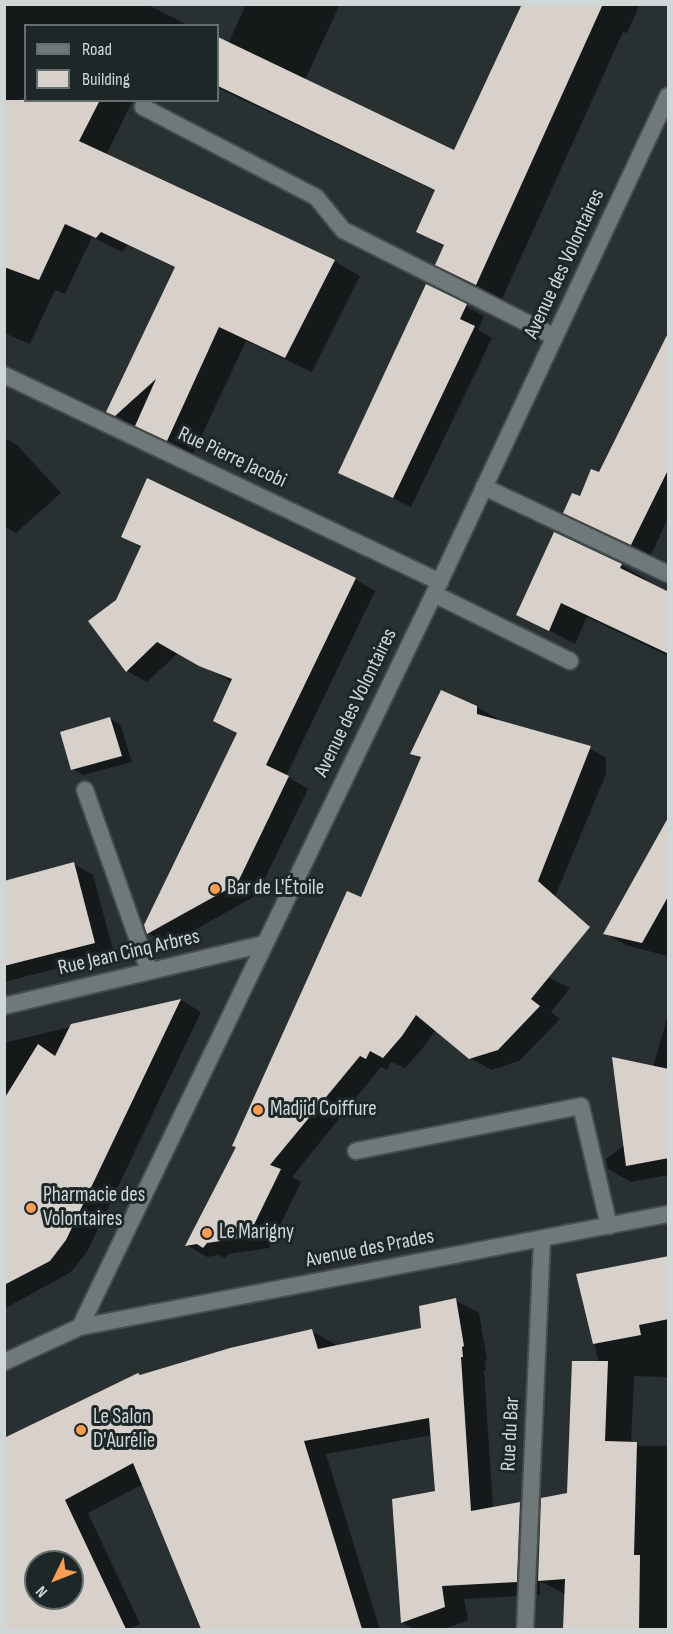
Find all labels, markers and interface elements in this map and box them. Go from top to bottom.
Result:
legend [24,24,219,102]
text: Road [82,39,112,60]
text: Building [82,69,130,90]
street label: Avenue des Volontaires [519,185,611,343]
street label: Rue Pierre Jacobi [174,422,290,494]
street label: Avenue des Volontaires [309,625,403,781]
place label: Bar de L'Étoile [227,876,324,902]
marker: Bar de L'Étoile [208,882,222,896]
street label: Rue Jean Cinq Arbres [56,924,202,982]
place label: Madjid Coiffure [270,1097,377,1123]
marker: Madjid Coiffure [251,1103,265,1117]
place label: Pharmacie des Volontaires [43,1183,145,1233]
marker: Pharmacie des Volontaires [24,1201,38,1215]
place label: Le Marigny [219,1220,294,1246]
street label: Avenue des Prades [304,1224,436,1274]
marker: Le Marigny [200,1226,214,1240]
street label: Rue du Bar [496,1396,526,1472]
place label: Le Salon D'Aurélie [93,1405,155,1455]
marker: Le Salon D'Aurélie [74,1423,88,1437]
north arrow [24,1550,84,1610]
text: N [32,1582,52,1601]

